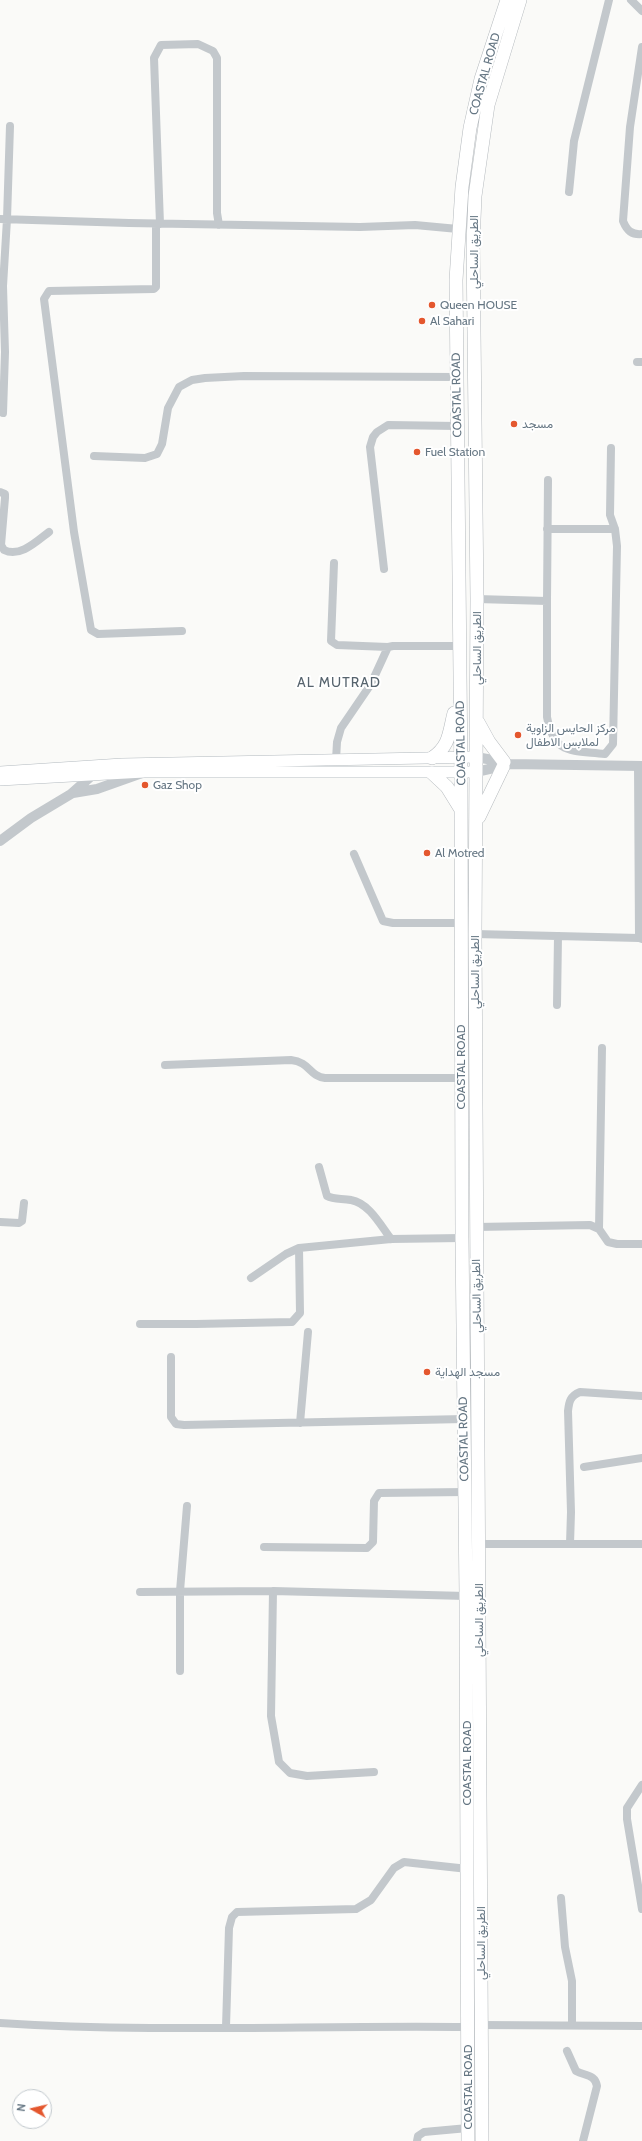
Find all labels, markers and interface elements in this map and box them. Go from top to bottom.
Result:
street label: COASTAL ROAD [466,31,504,117]
street label: الطريق الساحلي [467,215,481,289]
place label: Queen HOUSE [440,298,517,312]
marker: Queen HOUSE [427,300,437,310]
place label: Al Sahari [430,314,474,328]
marker: Al Sahari [417,316,427,326]
street label: COASTAL ROAD [449,352,465,438]
place label: مسجد [522,417,553,431]
marker: مسجد [509,419,519,429]
place label: Fuel Station [425,445,485,459]
marker: Fuel Station [412,447,422,457]
street label: الطريق الساحلي [470,611,484,685]
district label: AL MUTRAD [297,675,381,691]
street label: COASTAL ROAD [453,700,469,786]
place label: مركز الحايس الزاوية لملابس الاطفال [526,721,616,749]
marker: مركز الحايس الزاوية لملابس الاطفال [513,730,523,740]
place label: Gaz Shop [153,778,202,792]
marker: Gaz Shop [140,780,150,790]
place label: Al Motred [435,846,484,860]
marker: Al Motred [422,848,432,858]
street label: الطريق الساحلي [468,935,482,1009]
street label: COASTAL ROAD [454,1024,468,1110]
street label: الطريق الساحلي [469,1259,485,1333]
place label: مسجد الهداية [435,1365,500,1379]
marker: مسجد الهداية [422,1367,432,1377]
street label: COASTAL ROAD [456,1396,472,1482]
street label: الطريق الساحلي [472,1583,486,1657]
street label: COASTAL ROAD [460,1720,474,1806]
street label: الطريق الساحلي [474,1906,488,1980]
street label: COASTAL ROAD [461,2044,475,2130]
north arrow [12,2089,52,2129]
text: N [14,2103,29,2112]

